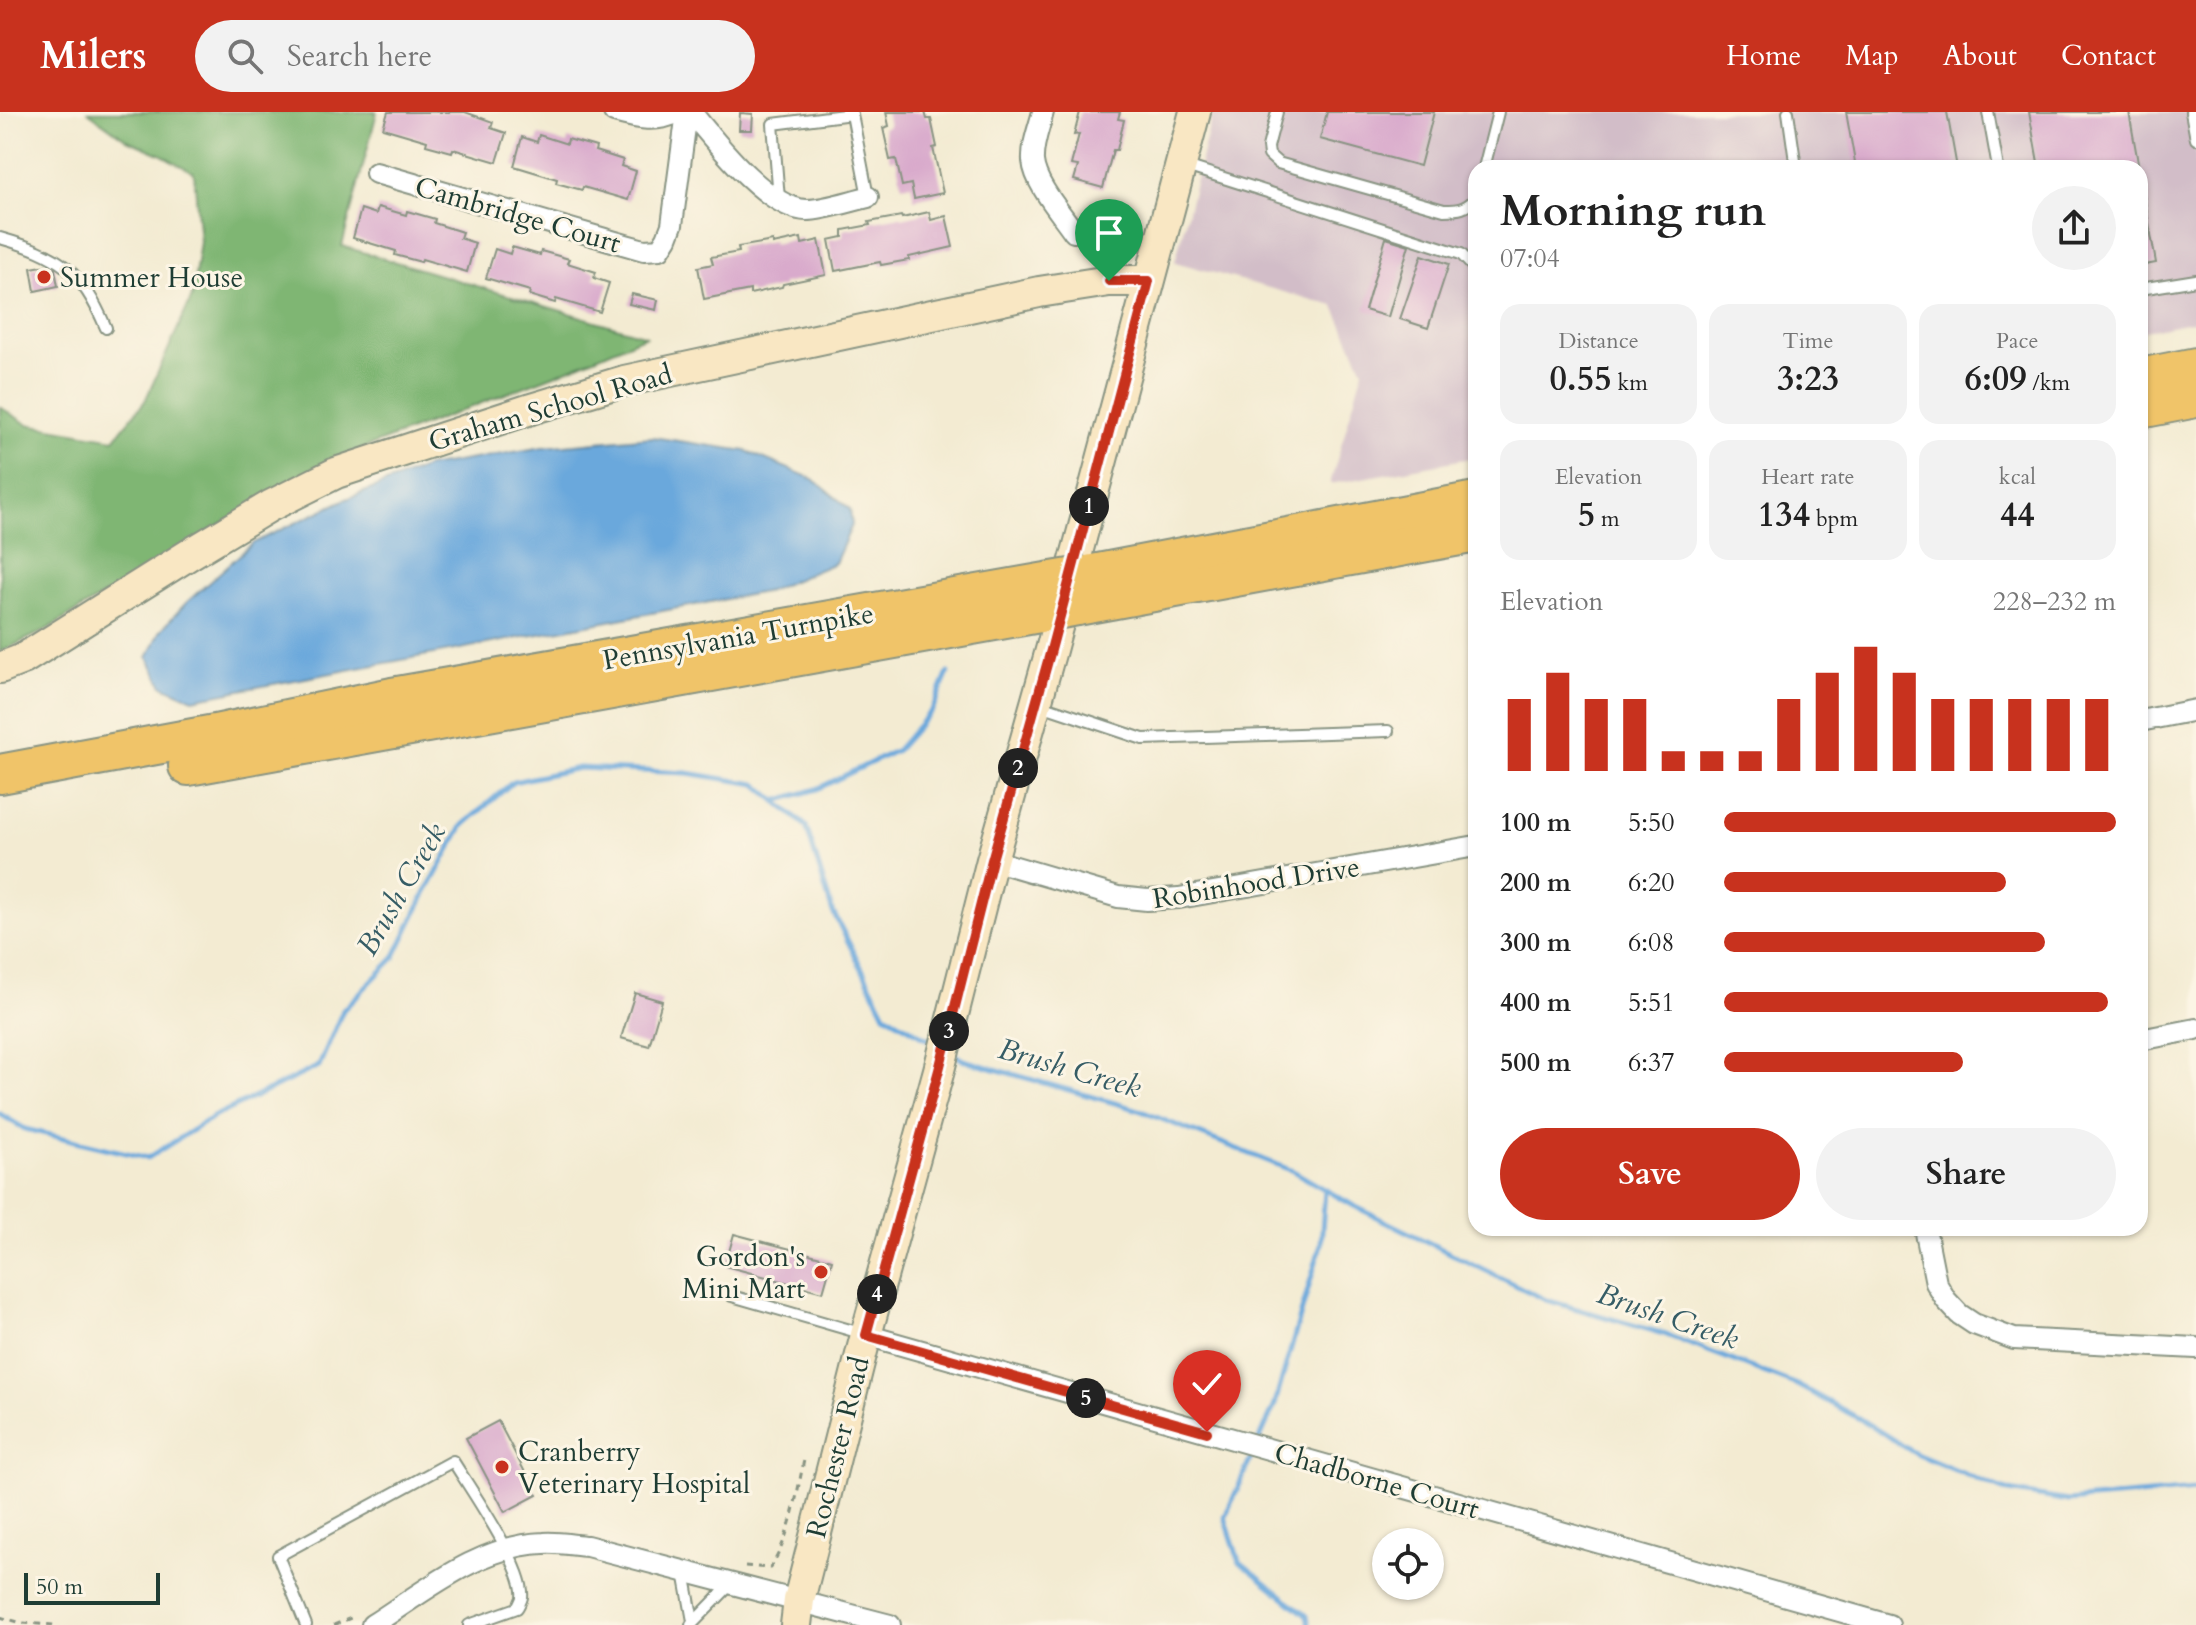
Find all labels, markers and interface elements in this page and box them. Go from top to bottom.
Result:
search box [195,20,755,92]
text: Milers [40,30,147,82]
icon: search [223,34,267,78]
text: Search here [287,36,432,77]
text: Home [1726,37,1801,75]
text: Map [1845,37,1899,75]
text: About [1943,37,2017,75]
text: Contact [2061,37,2156,75]
street label: Cambridge Court [411,167,625,262]
text: Morning run [1500,181,1766,241]
button: share [2032,186,2116,270]
pin [1075,199,1143,281]
icon: arrive [1087,211,1131,255]
text: 07:04 [1500,241,1560,276]
place label: Summer House [60,259,243,297]
marker: Summer House [35,268,53,286]
text: Distance [1558,326,1639,356]
text: Time [1783,326,1833,356]
text: Pace [1996,326,2039,356]
street label: Graham School Road [424,355,677,461]
text: 0.55 [1549,356,1612,402]
text: 3:23 [1777,356,1839,402]
text: 6:09 [1965,356,2027,402]
text: km [1612,368,1648,398]
text: /km [2027,368,2070,398]
text: Elevation [1555,462,1642,492]
text: Heart rate [1761,462,1855,492]
text: kcal [1999,462,2036,492]
pin: 1 [1069,486,1109,526]
text: 1 [1083,491,1095,521]
text: 5 [1578,492,1595,538]
text: 134 [1758,492,1810,538]
text: 44 [2000,492,2035,538]
text: m [1595,504,1620,534]
text: bpm [1810,504,1858,534]
text: Elevation [1500,584,1603,619]
text: 228–232 m [1993,584,2116,619]
street label: Pennsylvania Turnpike [600,594,877,680]
pin: 2 [998,748,1038,788]
text: 2 [1012,753,1024,783]
text: 100 m [1500,805,1571,840]
text: 5:50 [1628,805,1675,840]
water label: Brush Creek [347,815,456,963]
street label: Robinhood Drive [1150,848,1362,918]
text: 200 m [1500,865,1571,900]
text: 6:20 [1628,865,1675,900]
text: 300 m [1500,925,1571,960]
text: 6:08 [1628,925,1675,960]
text: 400 m [1500,985,1571,1020]
text: 5:51 [1628,985,1675,1020]
pin: 3 [929,1011,969,1051]
text: 3 [943,1016,955,1046]
water label: Brush Creek [994,1029,1146,1108]
text: 500 m [1500,1045,1571,1080]
text: 6:37 [1628,1045,1675,1080]
button: Save [1500,1128,1800,1220]
button: Share [1816,1128,2116,1220]
place label: Gordon's Mini Mart [682,1238,805,1308]
marker: Gordon's Mini Mart [812,1263,830,1281]
water label: Brush Creek [1592,1273,1744,1360]
pin: 4 [857,1274,897,1314]
text: 4 [871,1279,883,1309]
pin [1173,1350,1241,1432]
street label: Rochester Road [797,1353,879,1542]
icon: check [1185,1362,1229,1406]
pin: 5 [1066,1378,1106,1418]
text: 5 [1080,1383,1092,1413]
place label: Cranberry Veterinary Hospital [518,1433,750,1503]
street label: Chadborne Court [1270,1434,1484,1528]
marker: Cranberry Veterinary Hospital [493,1458,511,1476]
map controls [1372,1528,1444,1600]
button: locate [1372,1528,1444,1600]
scale bar [24,1569,160,1605]
text: 50 m [36,1572,83,1602]

